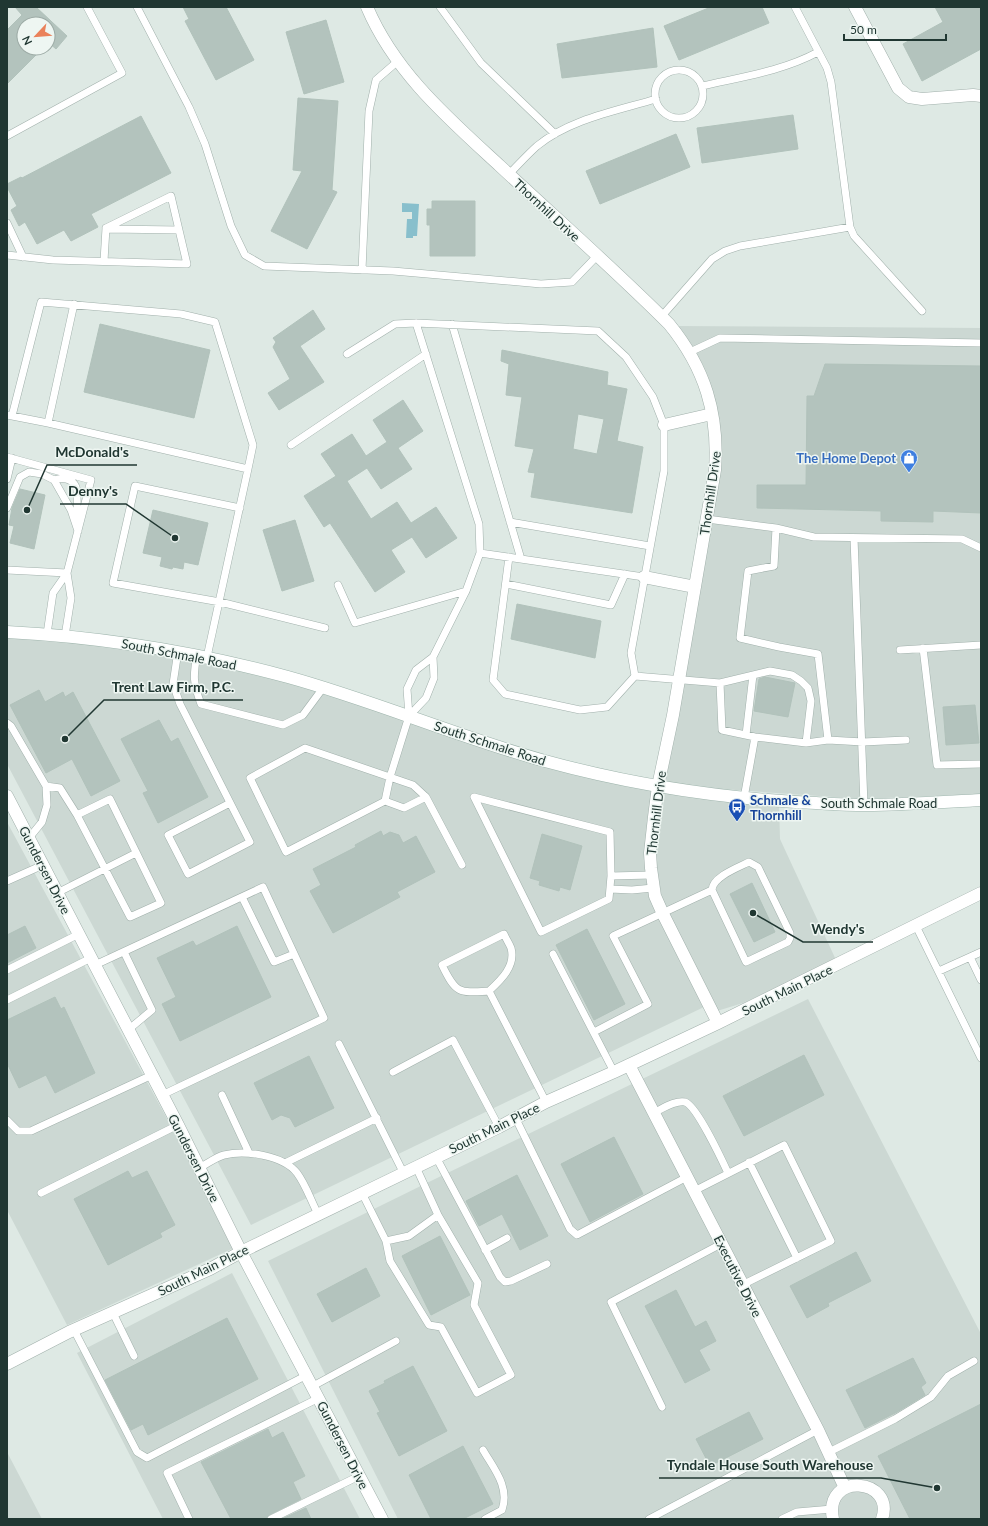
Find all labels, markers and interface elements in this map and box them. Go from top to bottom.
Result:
north arrow [16,16,56,56]
scale bar [844,16,946,42]
text: 50 m [850,22,877,37]
text: N [19,34,34,47]
street label: Thornhill Drive [510,175,584,245]
callout: McDonald's [47,439,137,465]
text: McDonald's [55,443,129,460]
shop icon: The Home Depot [899,448,919,473]
street label: Thornhill Drive [696,450,724,536]
place label: The Home Depot [796,450,896,466]
callout: Denny's [60,478,126,504]
text: Denny's [68,482,118,499]
street label: South Schmale Road [120,635,238,673]
callout: Trent Law Firm, P.C. [104,674,243,700]
text: Trent Law Firm, P.C. [112,678,234,695]
street label: South Schmale Road [432,717,548,769]
street label: Thornhill Drive [643,770,669,856]
place label: Schmale & Thornhill [750,792,812,823]
street label: South Schmale Road [821,795,937,811]
bus stop icon: Schmale & Thornhill [727,797,747,822]
street label: Gundersen Drive [16,823,74,917]
callout: Wendy's [803,916,873,942]
text: Wendy's [811,920,865,937]
street label: South Main Place [739,961,835,1019]
street label: South Main Place [446,1099,542,1157]
street label: Gundersen Drive [165,1111,223,1205]
street label: Executive Drive [711,1232,766,1320]
street label: South Main Place [155,1241,251,1299]
street label: Gundersen Drive [314,1398,372,1492]
callout: Tyndale House South Warehouse [659,1452,881,1478]
text: Tyndale House South Warehouse [667,1456,874,1473]

